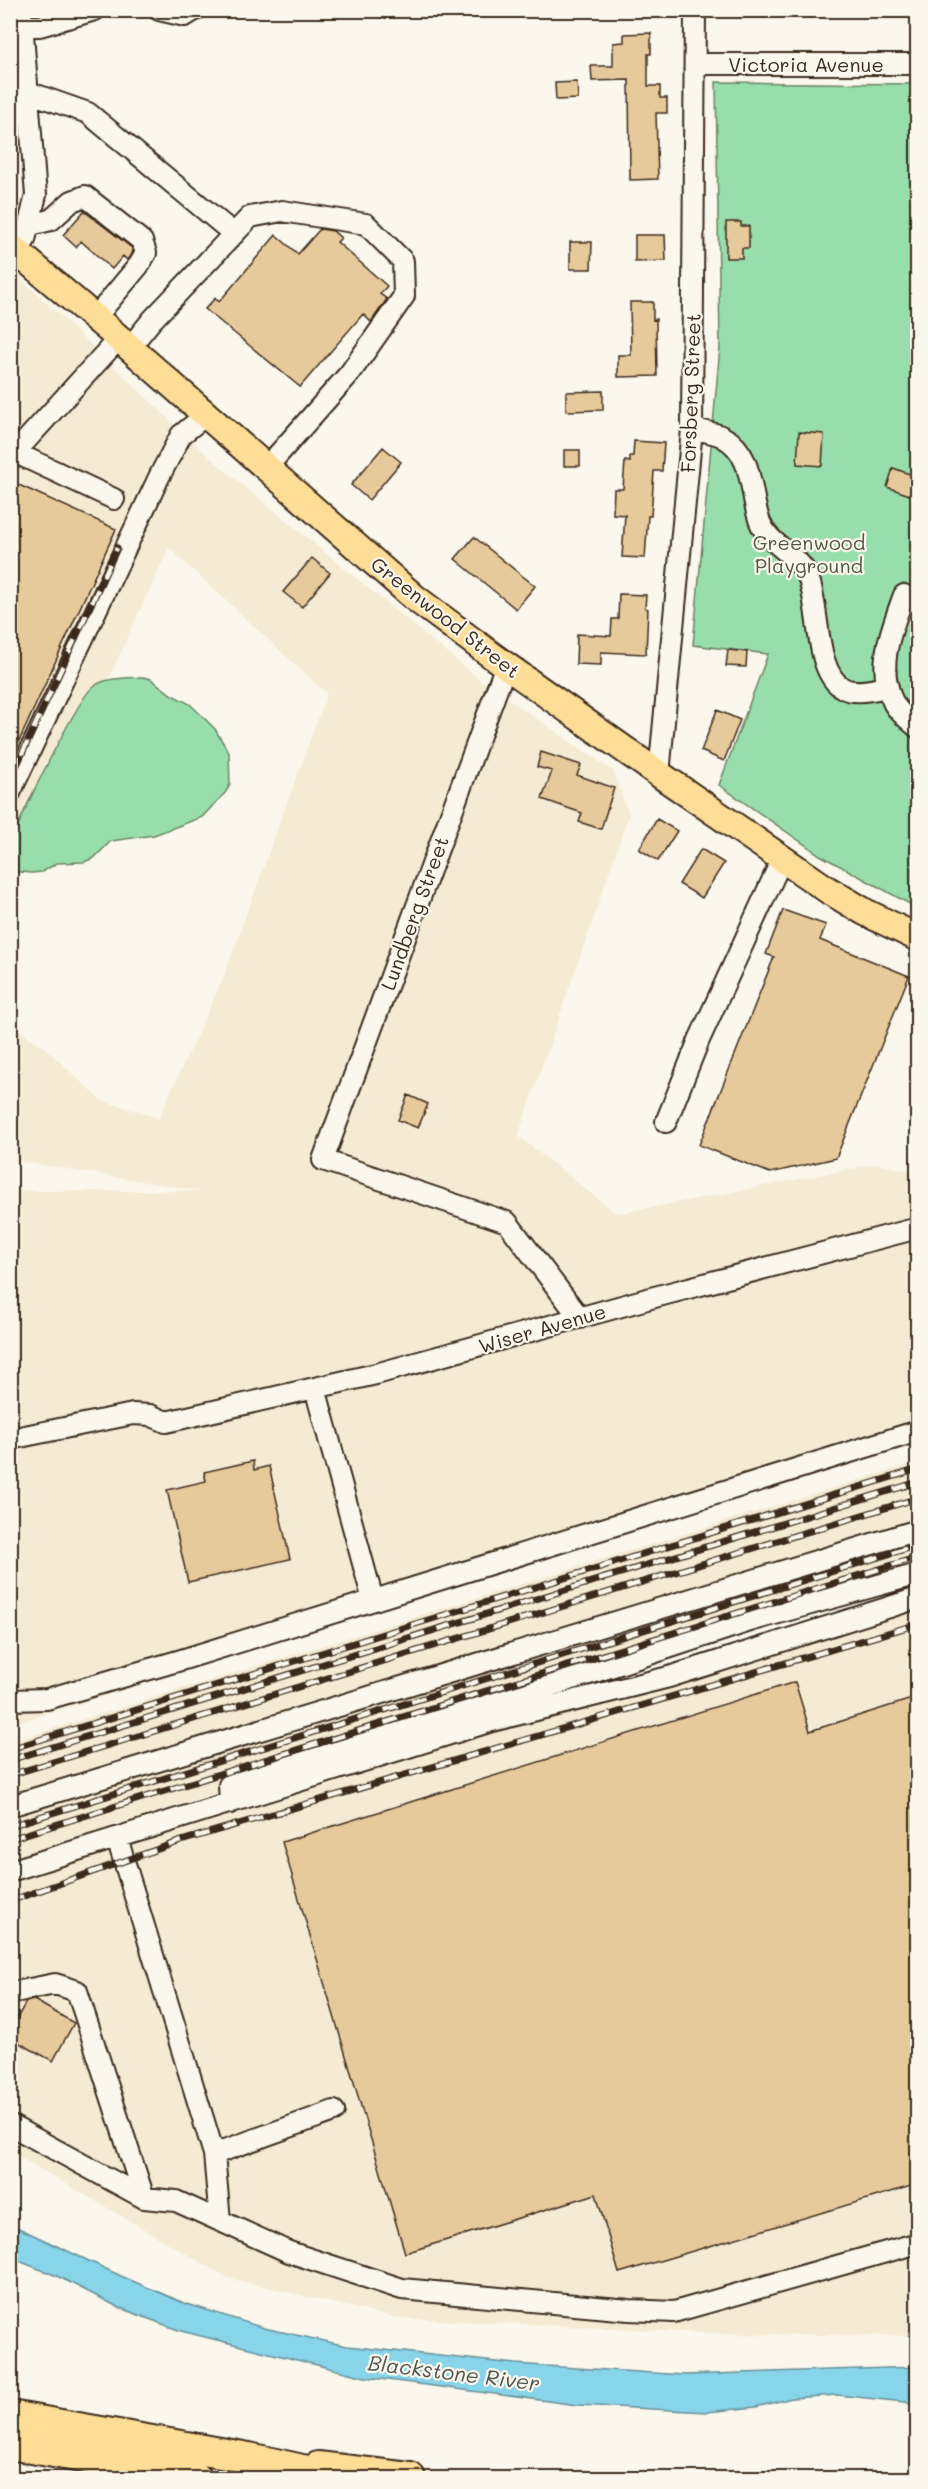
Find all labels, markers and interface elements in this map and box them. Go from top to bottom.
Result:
street label: Victoria Avenue [728,51,884,77]
street label: Forsberg Street [674,313,706,473]
park label: Greenwood Playground [753,529,865,578]
street label: Greenwood Street [366,551,526,683]
street label: Lundberg Street [374,832,454,994]
street label: Wiser Avenue [475,1297,609,1359]
water label: Blackstone River [367,2348,541,2396]

